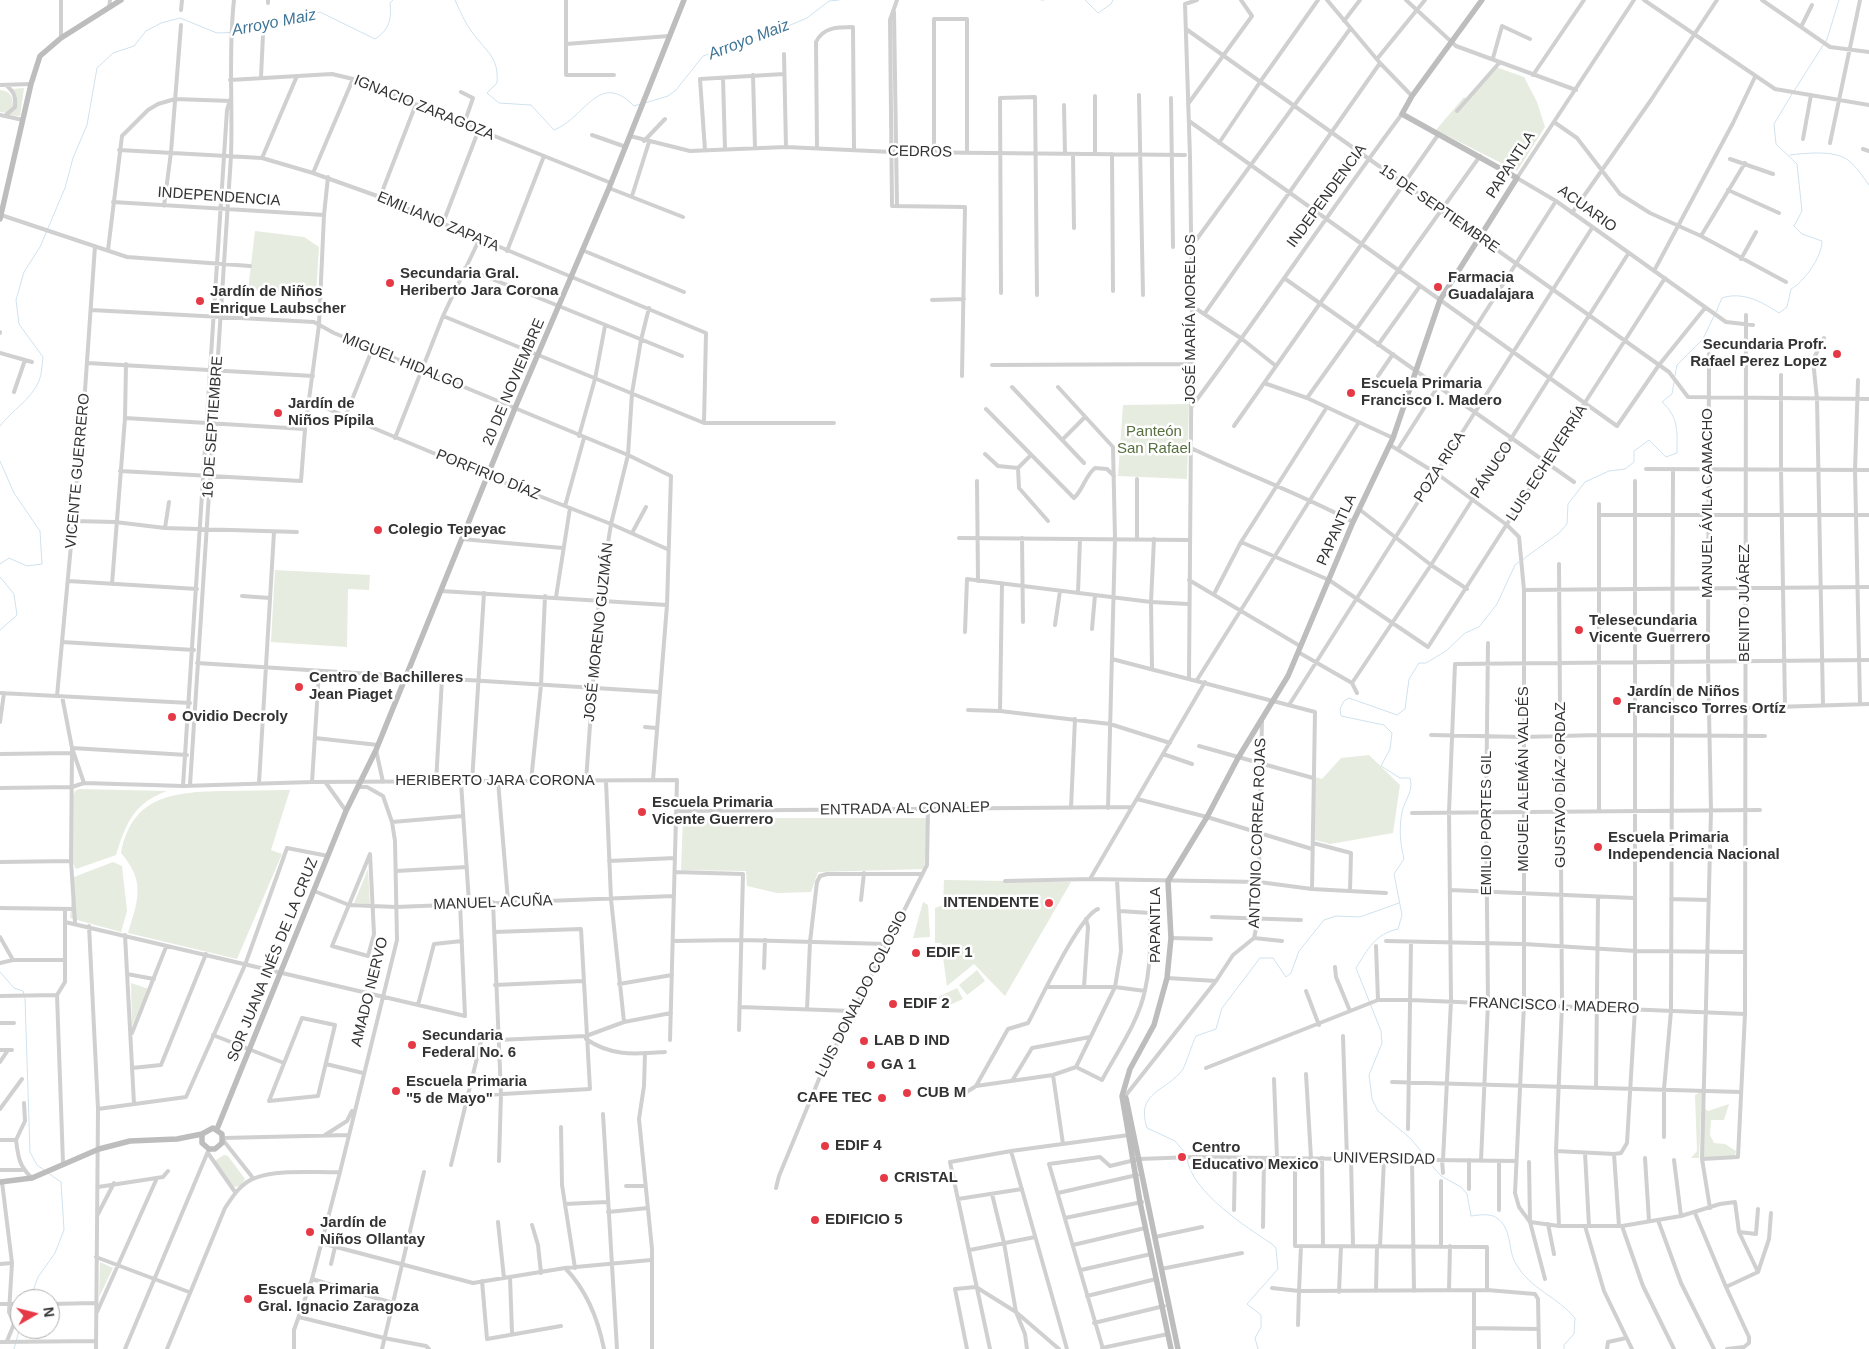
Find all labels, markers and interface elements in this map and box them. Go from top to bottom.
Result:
water label: Arroyo Maiz [230,5,318,41]
water label: Arroyo Maiz [706,16,792,64]
street label: IGNACIO ZARAGOZA [351,72,497,144]
street label: PAPANTLA [1483,128,1539,202]
street label: INDEPENDENCIA [1283,141,1371,251]
street label: CEDROS [888,142,952,162]
street label: 15 DE SEPTIEMBRE [1375,161,1503,257]
street label: ACUARIO [1554,182,1620,236]
street label: INDEPENDENCIA [157,184,281,210]
street label: EMILIANO ZAPATA [374,188,502,256]
street label: JOSÉ MARÍA MORELOS [1182,234,1200,404]
place label: Secundaria Gral. Heriberto Jara Corona [400,265,558,300]
place label: Farmacia Guadalajara [1448,269,1534,304]
marker: Secundaria Gral. Heriberto Jara Corona [384,277,396,289]
marker: Farmacia Guadalajara [1432,281,1444,293]
place label: Jardín de Niños Enrique Laubscher [210,283,346,318]
marker: Jardín de Niños Enrique Laubscher [194,295,206,307]
street label: 20 DE NOVIEMBRE [479,316,549,448]
street label: MIGUEL HIDALGO [340,329,466,395]
place label: Secundaria Profr. Rafael Perez Lopez [1690,336,1827,371]
marker: Secundaria Profr. Rafael Perez Lopez [1831,348,1843,360]
street label: 16 DE SEPTIEMBRE [199,355,227,499]
place label: Escuela Primaria Francisco I. Madero [1361,375,1502,410]
marker: Escuela Primaria Francisco I. Madero [1345,387,1357,399]
street label: VICENTE GUERRERO [62,393,94,549]
place label: Jardín de Niños Pípila [288,395,374,430]
street label: LUIS ECHEVERRÍA [1503,401,1591,525]
marker: Jardín de Niños Pípila [272,407,284,419]
street label: MANUEL ÁVILA CAMACHO [1699,408,1717,598]
park label: Panteón San Rafael [1117,423,1191,458]
street label: POZA RICA [1410,428,1470,506]
street label: PÁNUCO [1467,438,1517,502]
street label: PORFIRIO DÍAZ [433,446,543,504]
street label: PAPANTLA [1313,492,1361,568]
place label: Colegio Tepeyac [388,521,506,539]
marker: Colegio Tepeyac [372,524,384,536]
street label: JOSÉ MORENO GUZMÁN [581,542,617,722]
street label: BENITO JUÁREZ [1736,544,1754,662]
place label: Telesecundaria Vicente Guerrero [1589,612,1710,647]
marker: Telesecundaria Vicente Guerrero [1573,624,1585,636]
place label: Centro de Bachilleres Jean Piaget [309,669,463,704]
marker: Centro de Bachilleres Jean Piaget [293,681,305,693]
place label: Jardín de Niños Francisco Torres Ortíz [1627,683,1786,718]
street label: MIGUEL ALEMÁN VALDÉS [1515,686,1533,872]
marker: Jardín de Niños Francisco Torres Ortíz [1611,695,1623,707]
street label: GUSTAVO DÍAZ ORDAZ [1552,702,1570,868]
place label: Ovidio Decroly [182,708,288,726]
marker: Ovidio Decroly [166,711,178,723]
street label: ANTONIO CORREA ROJAS [1246,737,1270,929]
street label: EMILIO PORTES GIL [1478,751,1496,895]
street label: HERIBERTO JARA CORONA [395,772,595,790]
place label: Escuela Primaria Vicente Guerrero [652,794,773,829]
street label: ENTRADA AL CONALEP [820,799,990,819]
marker: Escuela Primaria Vicente Guerrero [636,806,648,818]
place label: Escuela Primaria Independencia Nacional [1608,829,1780,864]
marker: Escuela Primaria Independencia Nacional [1592,841,1604,853]
street label: SOR JUANA INÉS DE LA CRUZ [224,855,322,1065]
street label: PAPANTLA [1147,887,1165,963]
street label: MANUEL ACUÑA [433,892,553,914]
place label: INTENDENTE [943,894,1039,912]
marker: INTENDENTE [1043,897,1055,909]
street label: LUIS DONALDO COLOSIO [812,908,912,1080]
street label: AMADO NERVO [348,935,392,1049]
place label: EDIF 1 [926,944,973,962]
marker: EDIF 1 [910,947,922,959]
street label: FRANCISCO I. MADERO [1468,994,1640,1018]
place label: EDIF 2 [903,995,950,1013]
marker: EDIF 2 [887,998,899,1010]
place label: Secundaria Federal No. 6 [422,1027,516,1062]
place label: LAB D IND [874,1032,950,1050]
marker: LAB D IND [858,1035,870,1047]
marker: Secundaria Federal No. 6 [406,1039,418,1051]
place label: GA 1 [881,1056,916,1074]
marker: GA 1 [865,1059,877,1071]
place label: Escuela Primaria "5 de Mayo" [406,1073,527,1108]
place label: CUB M [917,1084,966,1102]
marker: Escuela Primaria "5 de Mayo" [390,1085,402,1097]
marker: CUB M [901,1087,913,1099]
place label: CAFE TEC [797,1089,872,1107]
marker: CAFE TEC [876,1092,888,1104]
place label: EDIF 4 [835,1137,882,1155]
place label: Centro Educativo Mexico [1192,1139,1319,1174]
marker: EDIF 4 [819,1140,831,1152]
street label: UNIVERSIDAD [1333,1149,1435,1169]
marker: Centro Educativo Mexico [1176,1151,1188,1163]
place label: CRISTAL [894,1169,958,1187]
marker: CRISTAL [878,1172,890,1184]
place label: EDIFICIO 5 [825,1211,903,1229]
place label: Jardín de Niños Ollantay [320,1214,425,1249]
marker: EDIFICIO 5 [809,1214,821,1226]
marker: Jardín de Niños Ollantay [304,1226,316,1238]
place label: Escuela Primaria Gral. Ignacio Zaragoza [258,1281,419,1316]
north arrow [10,1289,60,1339]
marker: Escuela Primaria Gral. Ignacio Zaragoza [242,1293,254,1305]
text: N [40,1306,57,1318]

